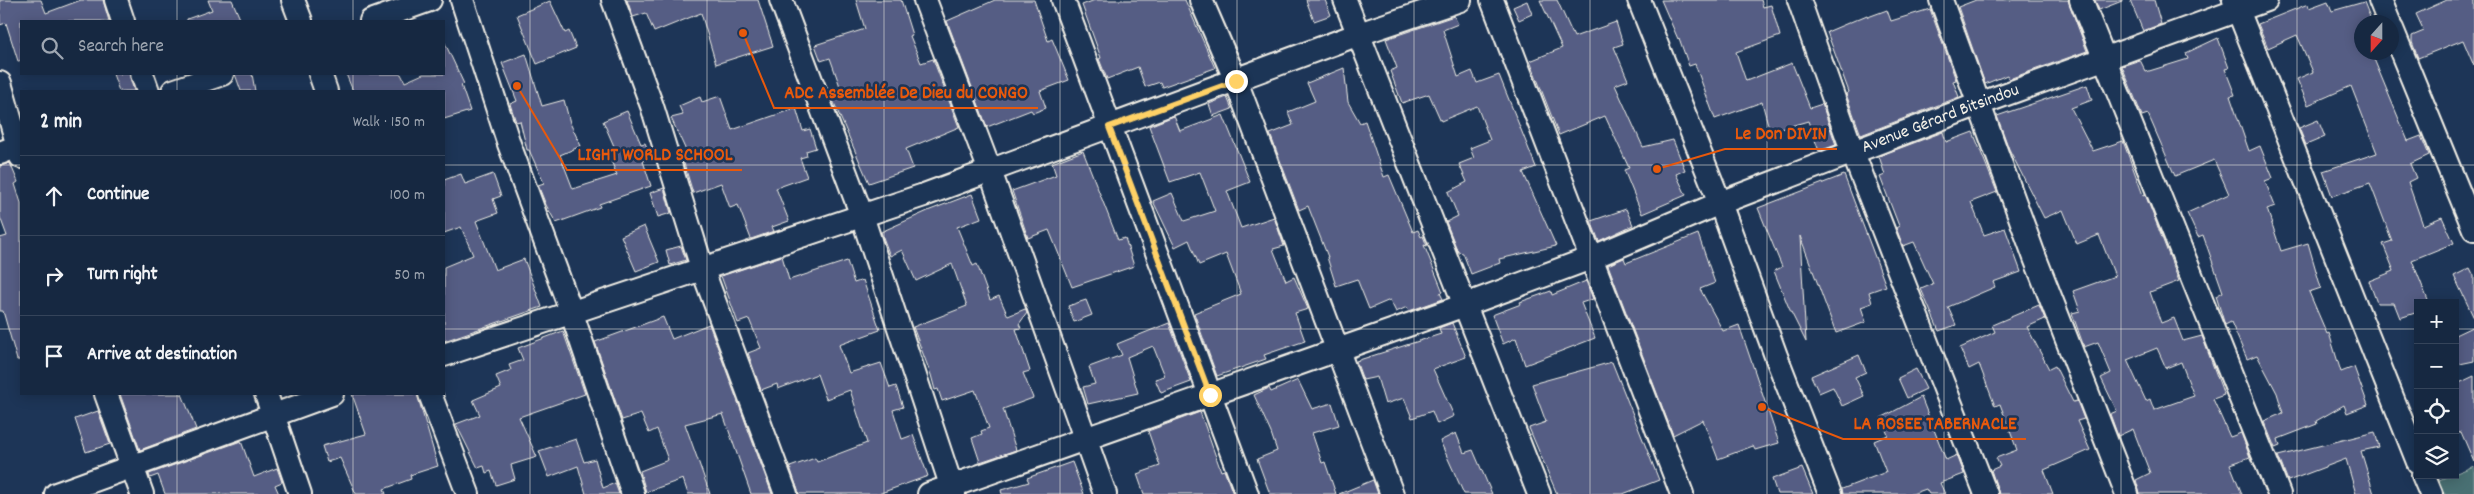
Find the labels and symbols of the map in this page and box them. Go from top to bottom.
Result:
north arrow [2354,15,2399,60]
route end [1225,70,1248,93]
callout: ADC Assemblée De Dieu du CONGO [774,74,1038,108]
street label: Avenue Gérard Bitsindou [1858,78,2023,160]
text: ADC Assemblée De Dieu du CONGO [784,81,1028,108]
callout: Le Don DIVIN [1725,115,1837,149]
text: Le Don DIVIN [1735,122,1827,149]
callout: LIGHT WORLD SCHOOL [567,136,742,170]
text: LIGHT WORLD SCHOOL [577,143,733,170]
route start [1199,384,1222,407]
callout: LA ROSEE TABERNACLE [1843,405,2026,439]
text: LA ROSEE TABERNACLE [1853,412,2017,439]

